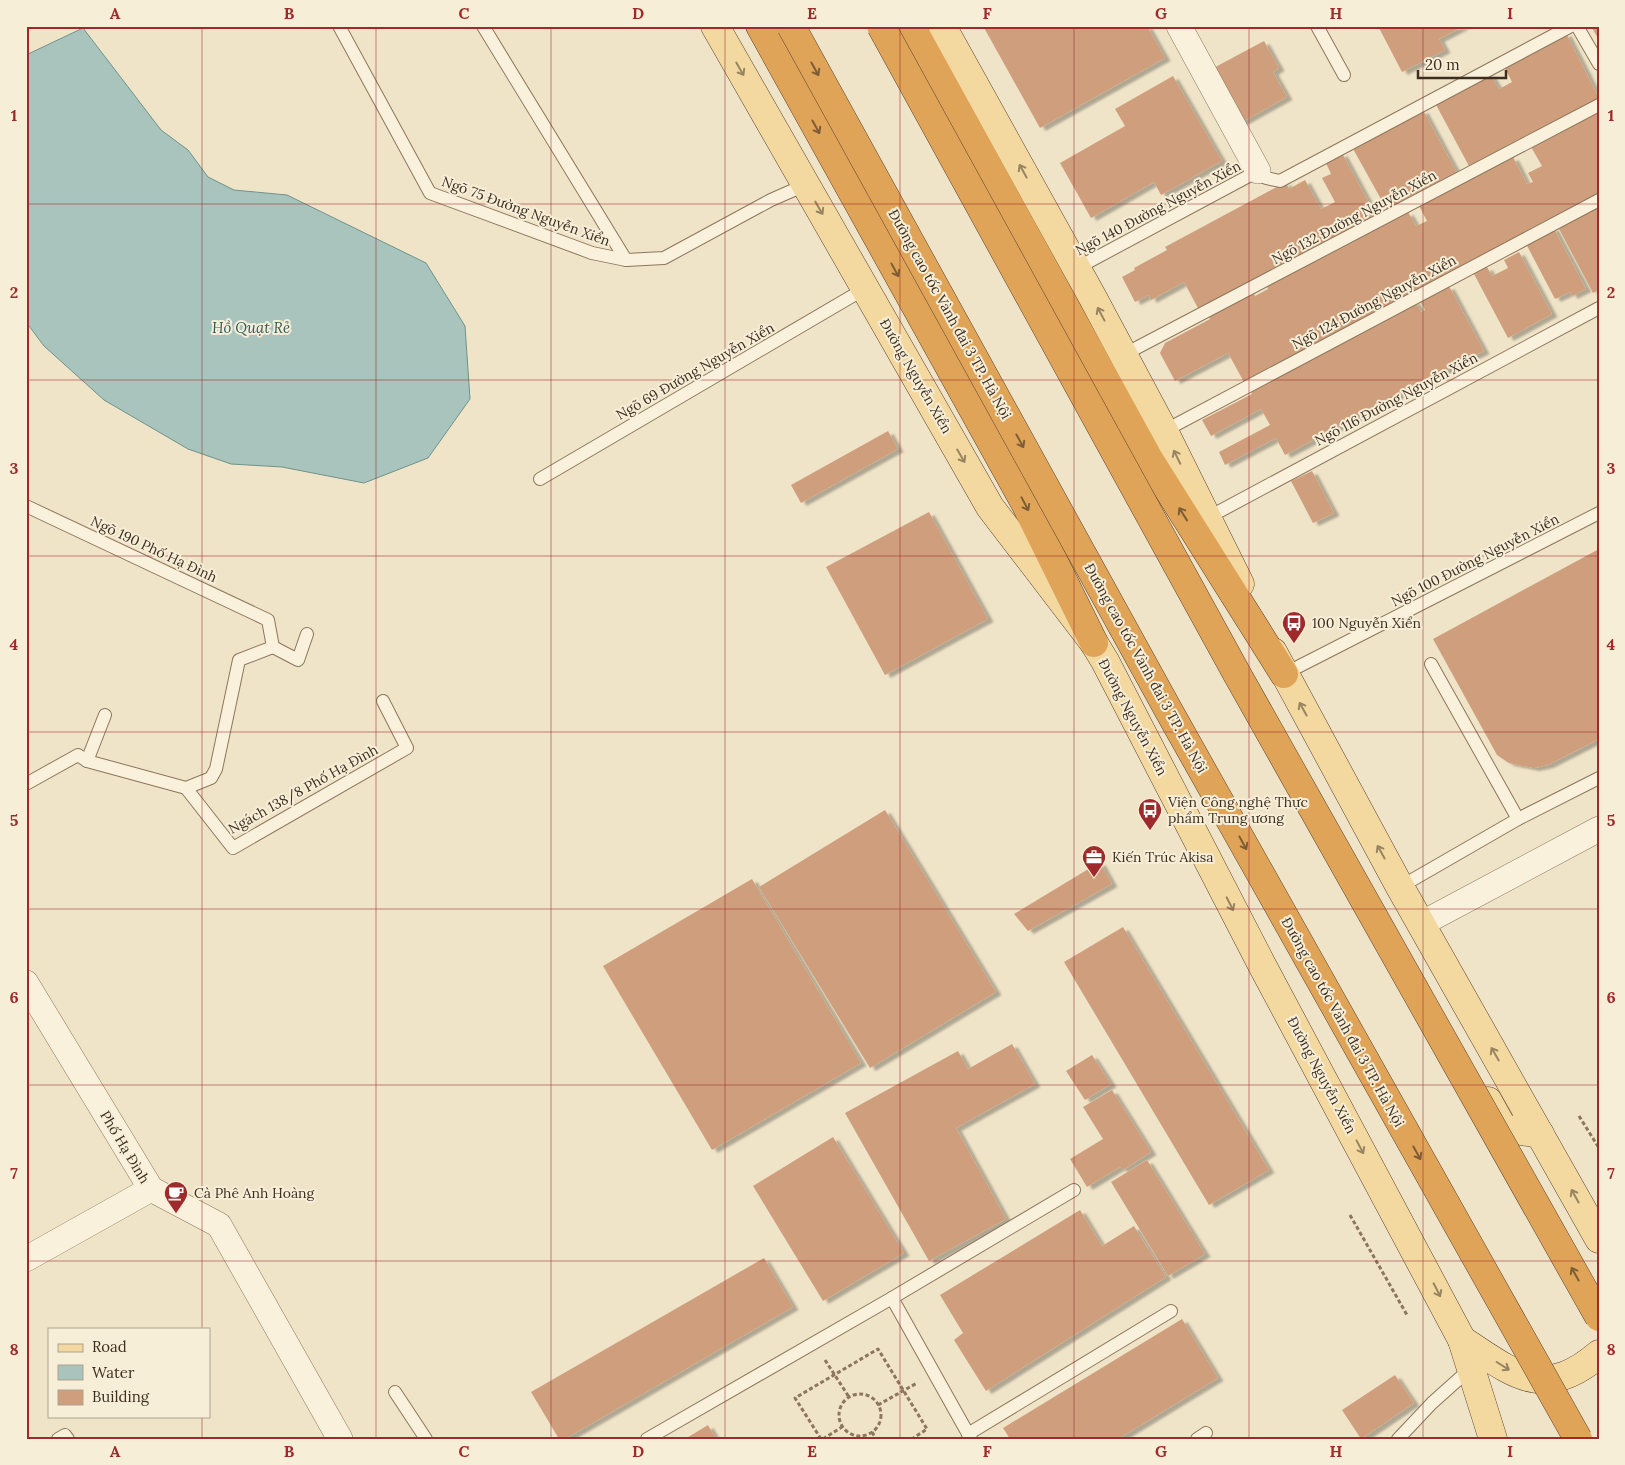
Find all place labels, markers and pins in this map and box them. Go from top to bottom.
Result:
bus stop icon: 100 Nguyễn Xiển [1281,610,1307,644]
place label: 100 Nguyễn Xiển [1312,614,1422,632]
place label: Viện Công nghệ Thực phẩm Trung ương [1167,793,1308,827]
bus stop icon: Viện Công nghệ Thực phẩm Trung ương [1137,797,1163,831]
office icon: Kiến Trúc Akisa [1081,844,1107,878]
place label: Kiến Trúc Akisa [1112,848,1214,866]
cafe icon: Cà Phê Anh Hoàng [163,1180,189,1214]
place label: Cà Phê Anh Hoàng [194,1184,315,1202]

